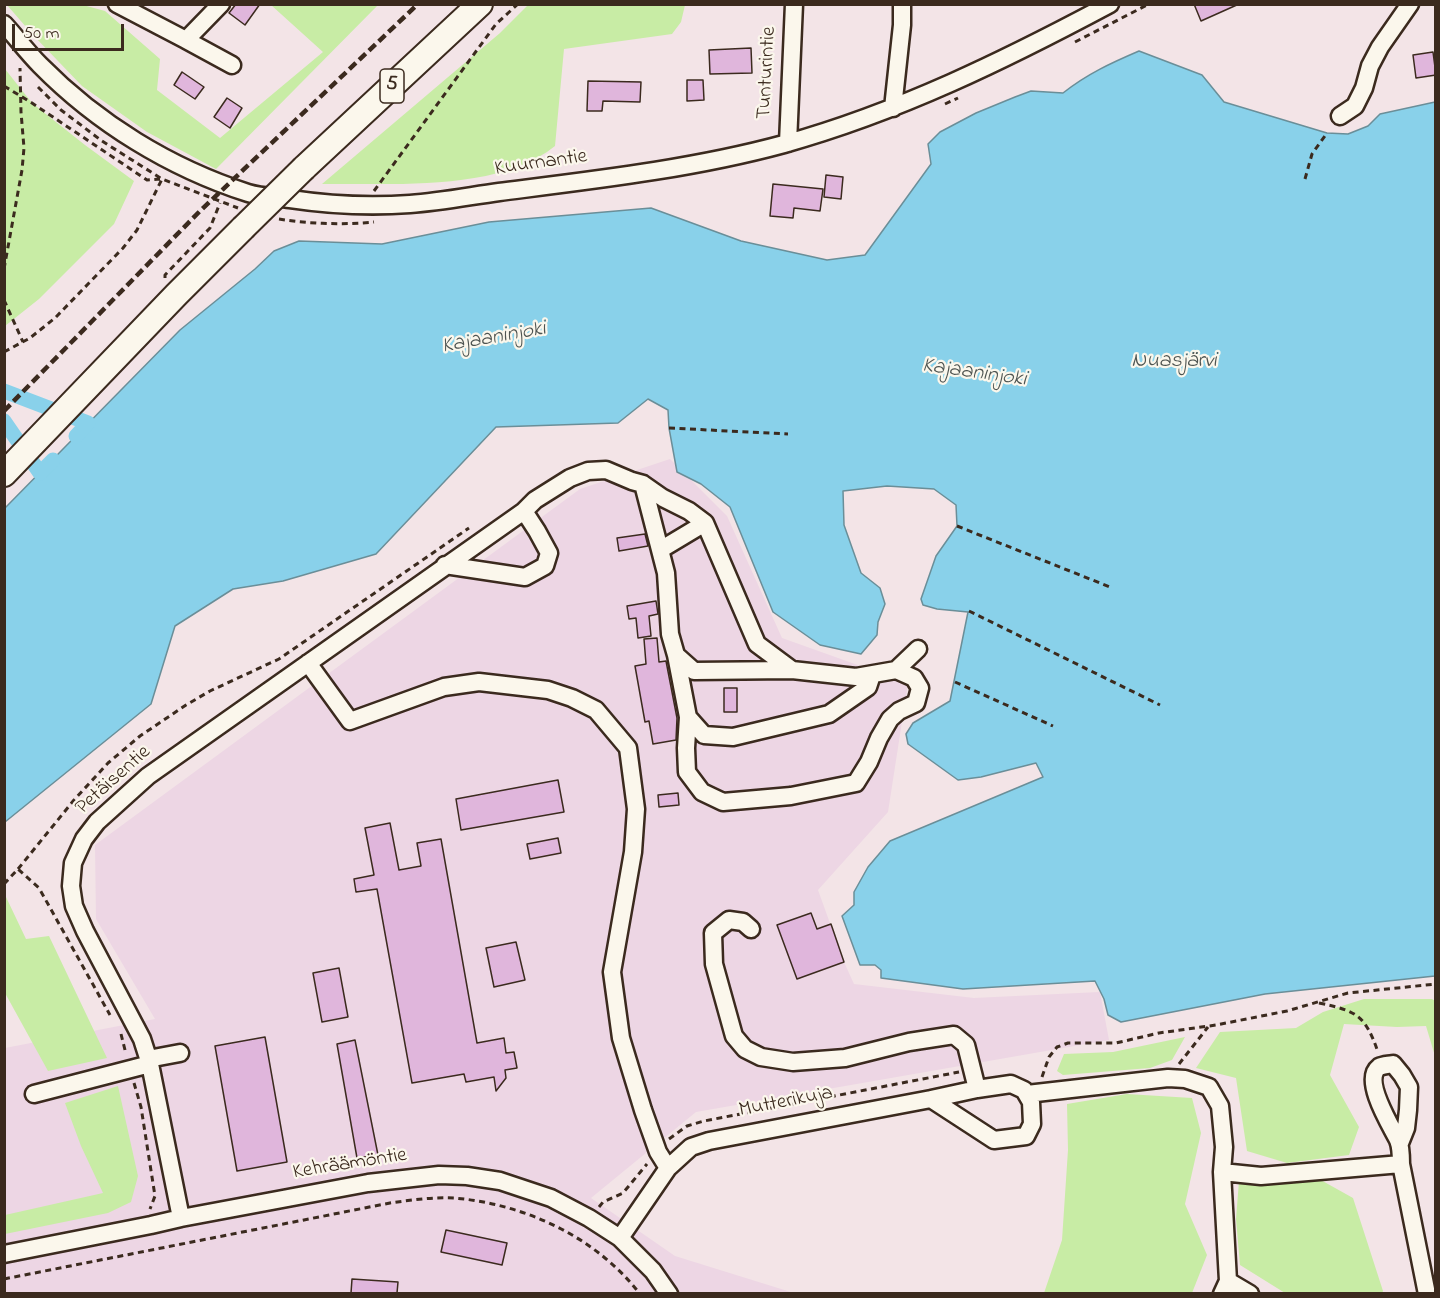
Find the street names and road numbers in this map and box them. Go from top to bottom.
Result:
street label: Tunturintie [753,26,783,120]
road number: 5 [380,69,404,103]
street label: Kuurnantie [493,145,589,183]
street label: Petäisentie [71,741,157,821]
street label: Mutterikuja [737,1082,835,1124]
street label: Kehräämöntie [291,1144,409,1186]

